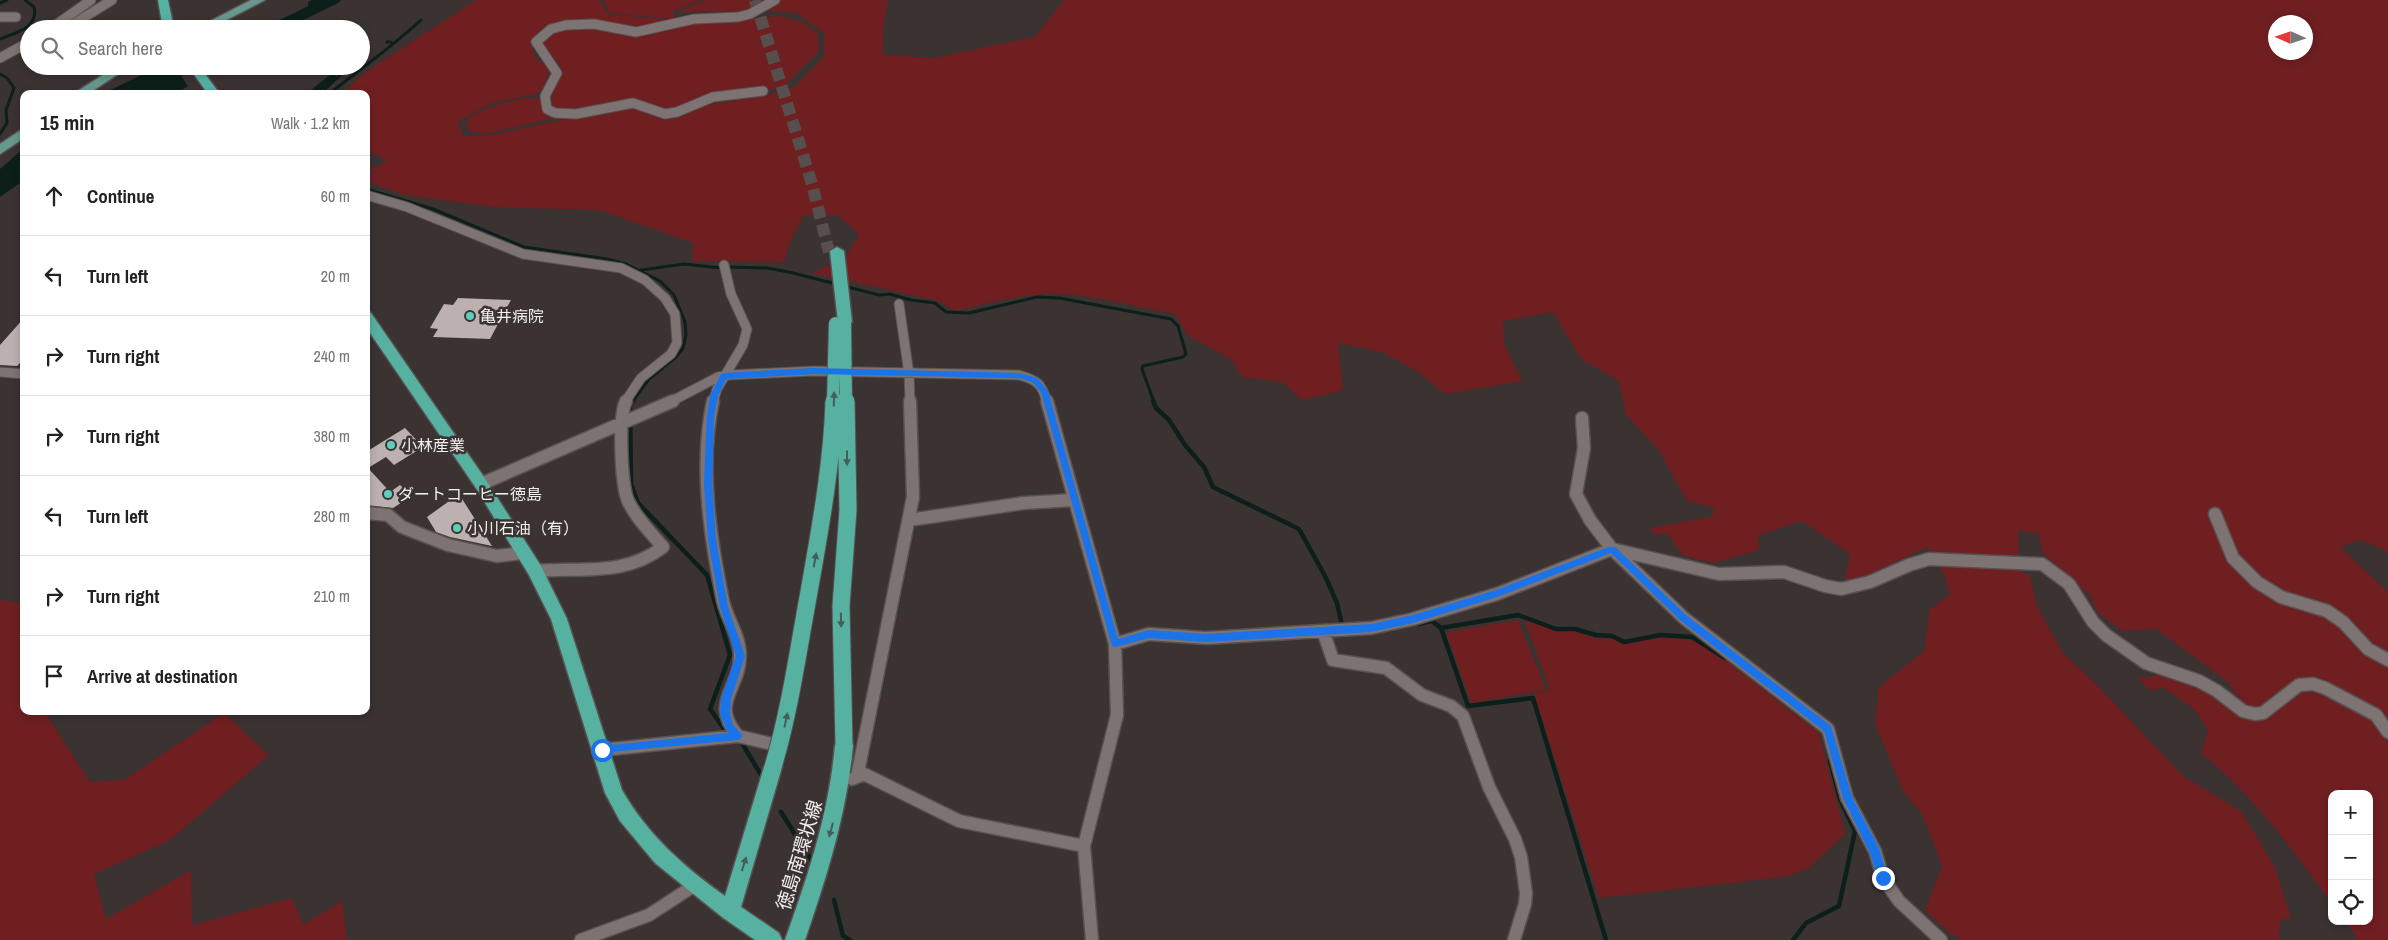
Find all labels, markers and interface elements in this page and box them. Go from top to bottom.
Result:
north arrow [2268,15,2313,60]
search box [20,20,370,75]
icon: search [38,34,66,62]
text: Search here [78,35,163,61]
text: 15 min [40,108,95,137]
text: Walk · 1.2 km [271,112,350,134]
icon: ahead [40,182,68,210]
text: Continue [87,183,155,209]
text: 60 m [321,185,350,207]
icon: left [40,262,68,290]
text: Turn left [87,263,148,289]
text: 20 m [321,265,350,287]
place label: 亀井病院 [480,305,544,327]
marker: 亀井病院 [464,310,476,322]
icon: right [40,342,68,370]
text: Turn right [87,343,159,369]
text: 240 m [314,345,350,367]
one-way arrow [830,391,838,407]
icon: right [40,422,68,450]
text: Turn right [87,423,159,449]
text: 380 m [314,425,350,447]
place label: 小林産業 [401,434,465,456]
marker: 小林産業 [385,439,397,451]
one-way arrow [843,450,851,466]
place label: ダートコーヒー徳島 [398,483,542,505]
marker: ダートコーヒー徳島 [382,488,394,500]
icon: left [40,502,68,530]
text: Turn left [87,503,148,529]
text: 280 m [314,505,350,527]
place label: 小川石油（有） [467,517,579,539]
marker: 小川石油（有） [451,522,463,534]
one-way arrow [811,552,819,568]
icon: right [40,582,68,610]
text: Turn right [87,583,159,609]
text: 210 m [314,585,350,607]
one-way arrow [837,613,845,629]
icon: arrive [40,662,68,690]
text: Arrive at destination [87,663,238,689]
one-way arrow [782,712,790,728]
route start [591,739,614,762]
map controls [2328,790,2373,925]
button: + [2328,790,2373,835]
street label: 徳島南環状線 [770,797,828,913]
one-way arrow [826,822,834,837]
button: − [2328,835,2373,880]
one-way arrow [740,857,748,872]
route end [1872,867,1895,890]
button: locate [2328,880,2373,925]

